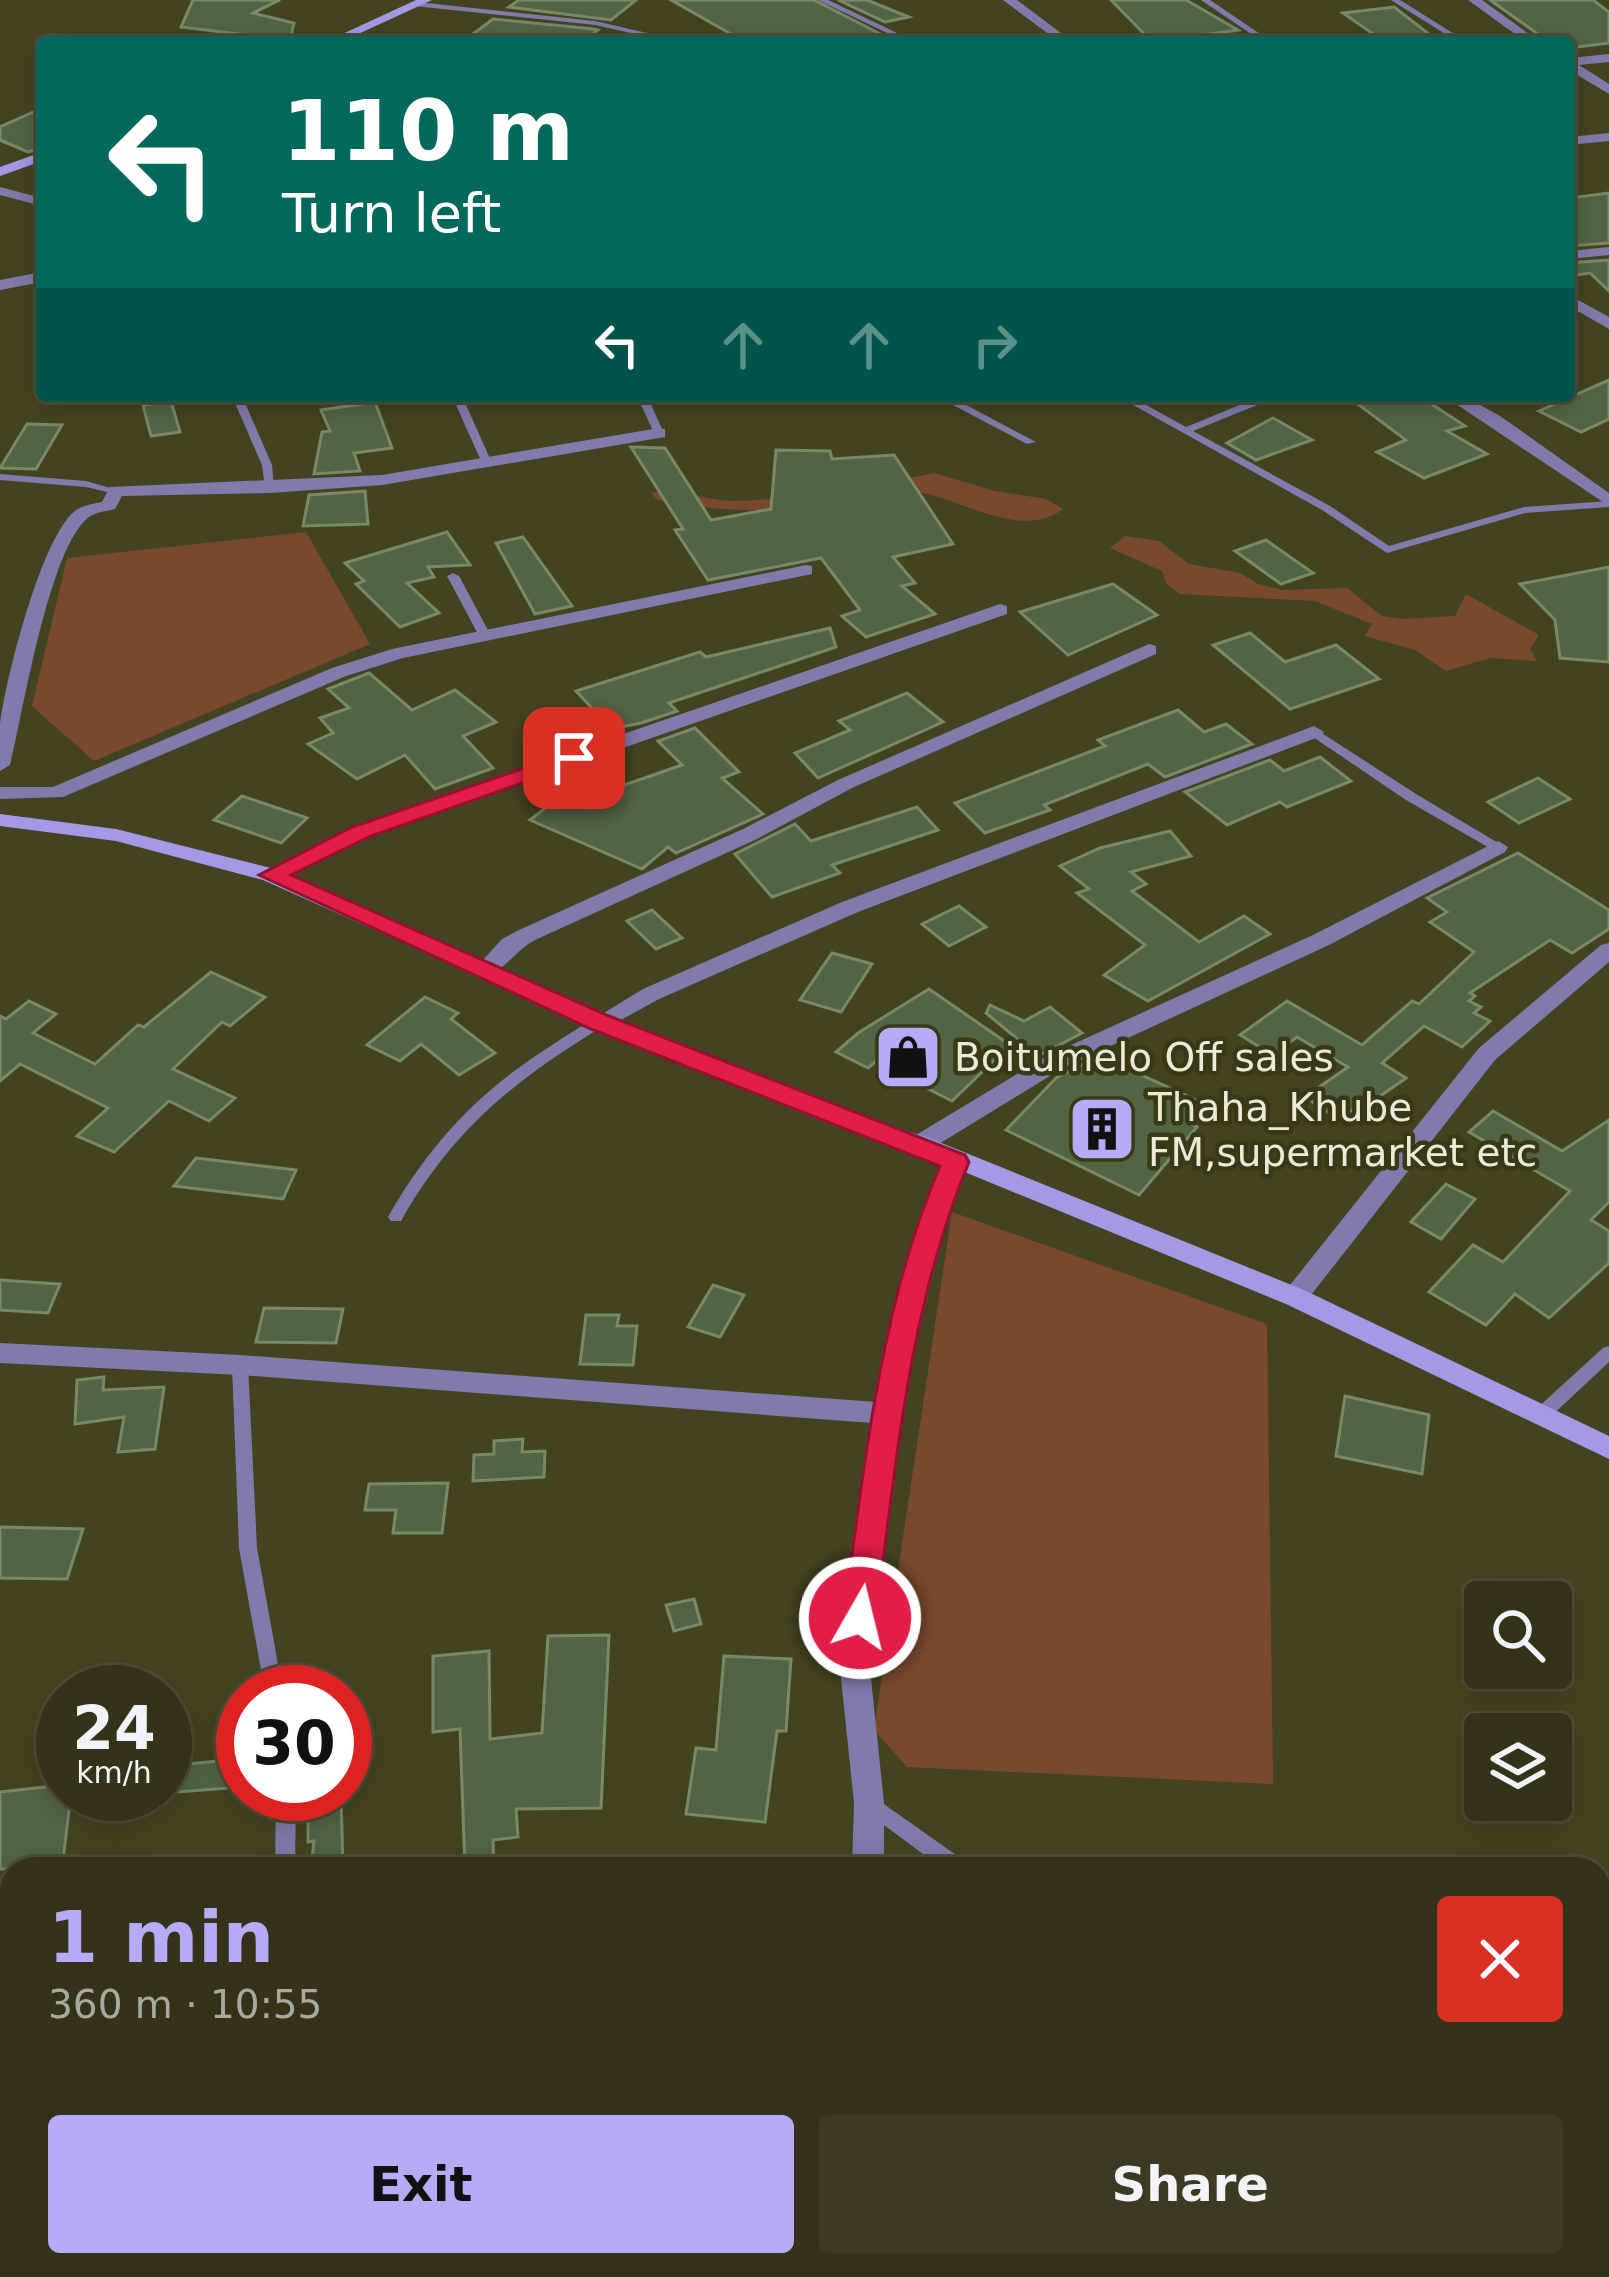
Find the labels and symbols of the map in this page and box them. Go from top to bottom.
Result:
pin [523,707,625,809]
shop icon: Boitumelo Off sales [873,1022,943,1092]
place label: Boitumelo Off sales [954,1035,1334,1080]
place label: Thaha_Khube FM,supermarket etc [1147,1085,1537,1175]
building icon: Thaha_Khube FM,supermarket etc [1067,1094,1137,1164]
position arrow [797,1555,923,1681]
speed limit sign: 30 [216,1665,372,1821]

